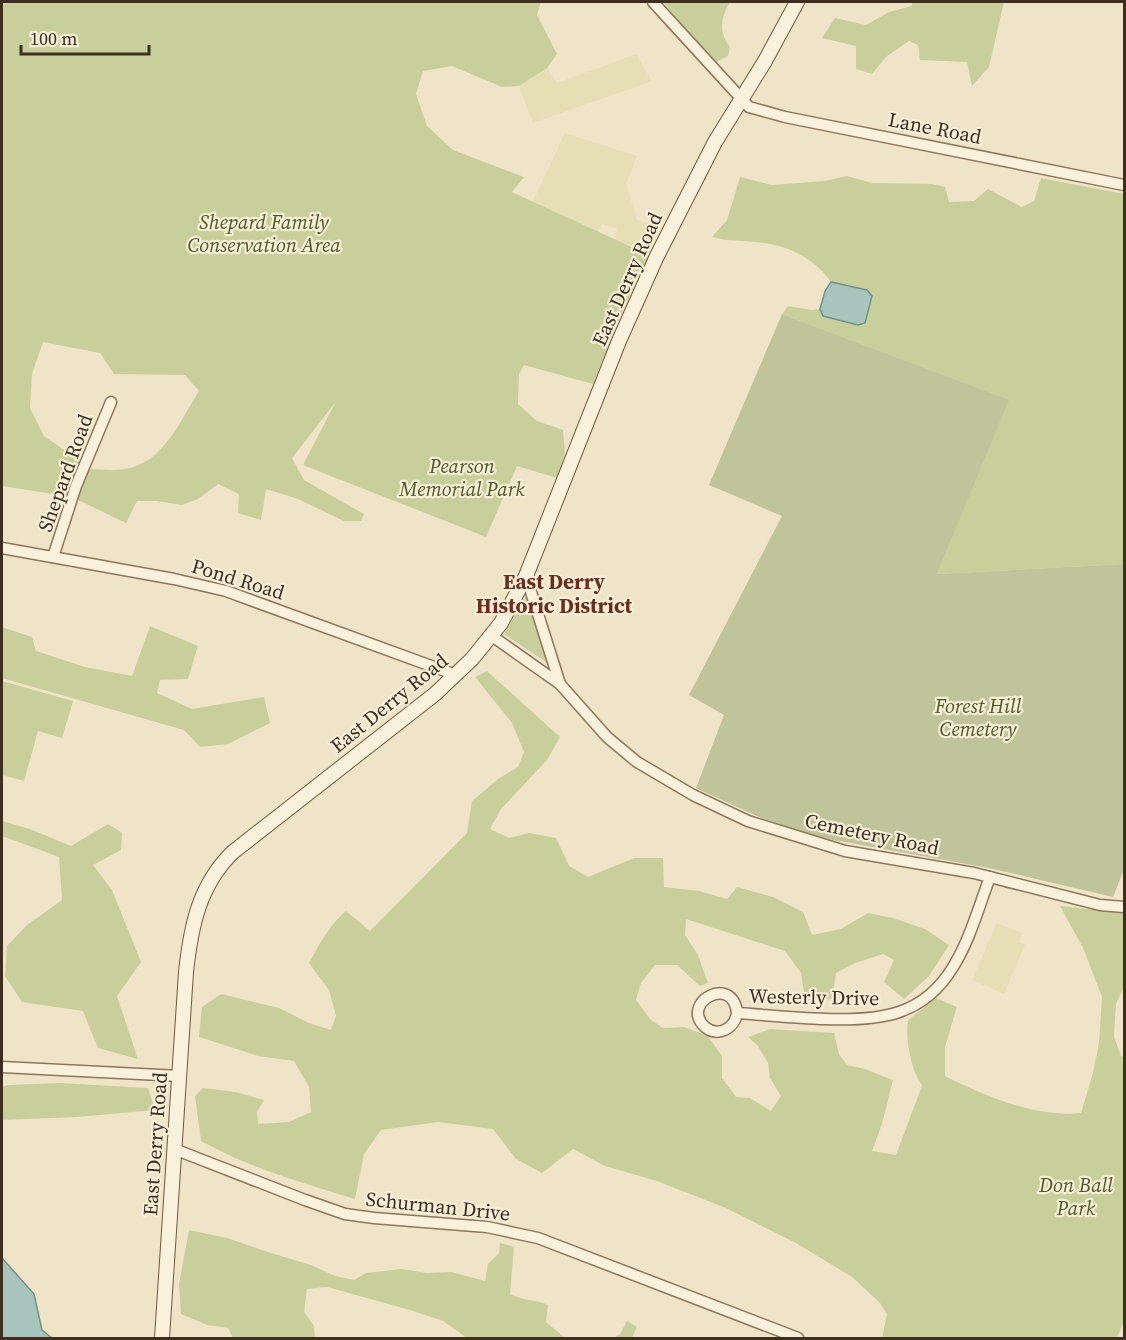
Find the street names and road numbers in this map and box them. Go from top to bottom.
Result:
street label: Lane Road [886,105,985,151]
street label: East Derry Road [585,207,669,350]
street label: Shepard Road [31,410,99,536]
street label: Pond Road [188,552,289,607]
street label: East Derry Road [324,646,454,759]
street label: Cemetery Road [802,806,942,862]
street label: Westerly Drive [748,982,880,1012]
street label: East Derry Road [136,1071,174,1217]
street label: Schurman Drive [364,1185,512,1227]

